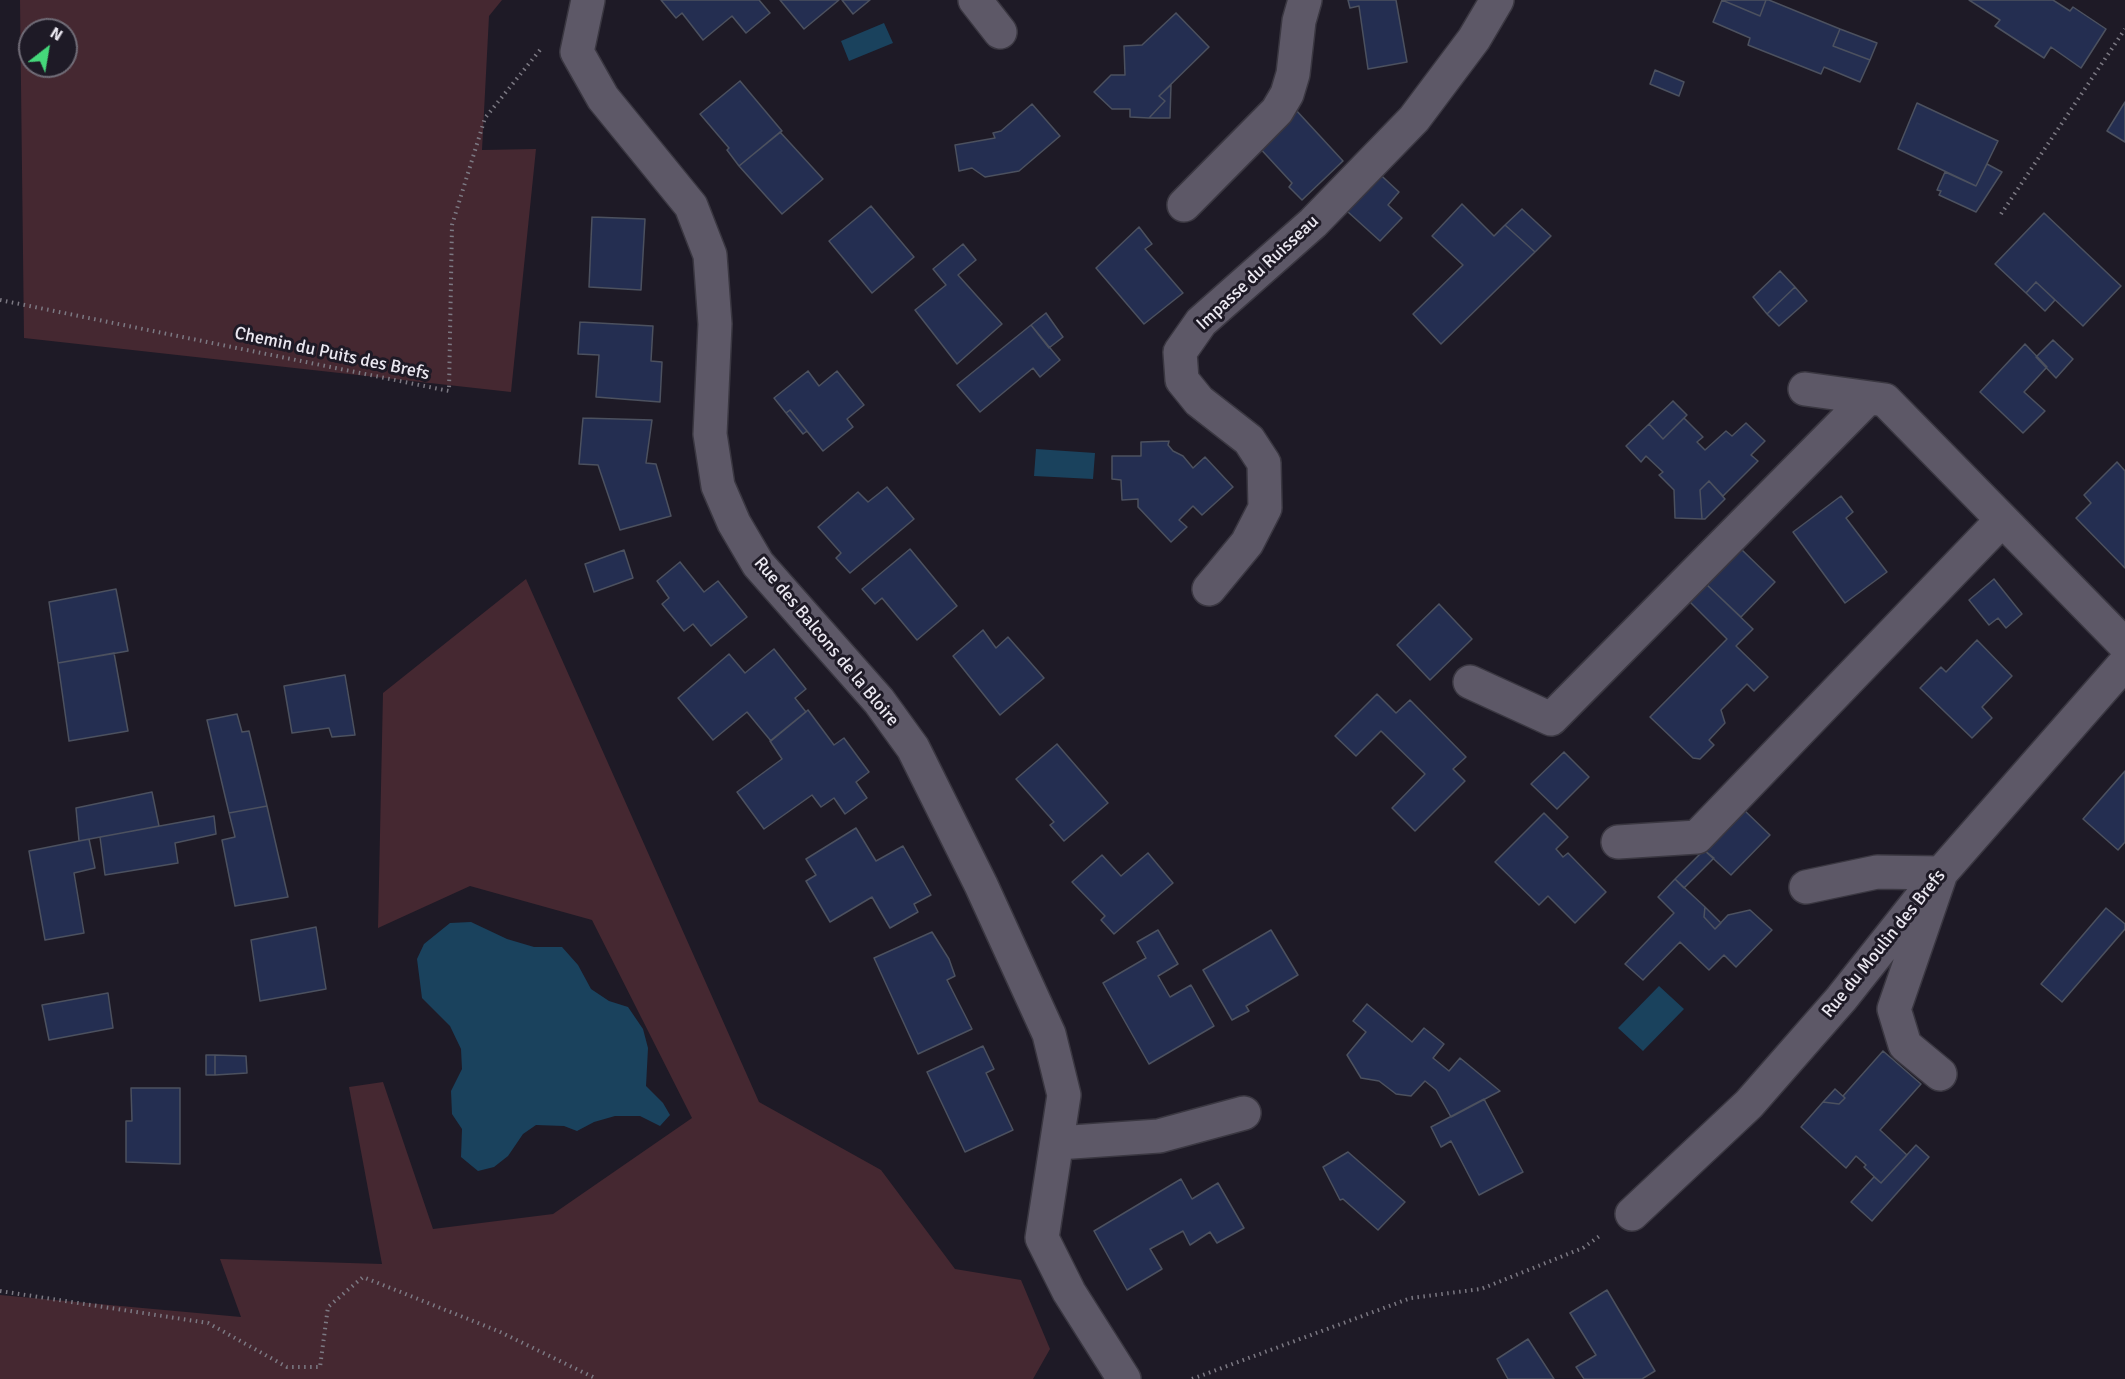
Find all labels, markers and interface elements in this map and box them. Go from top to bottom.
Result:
north arrow [18,18,78,78]
text: N [46,23,66,46]
street label: Impasse du Ruisseau [1192,211,1324,335]
street label: Chemin du Puits des Brefs [232,323,432,385]
street label: Rue des Balcons de la Bloire [749,553,903,731]
street label: Rue du Moulin des Brefs [1818,866,1950,1022]

